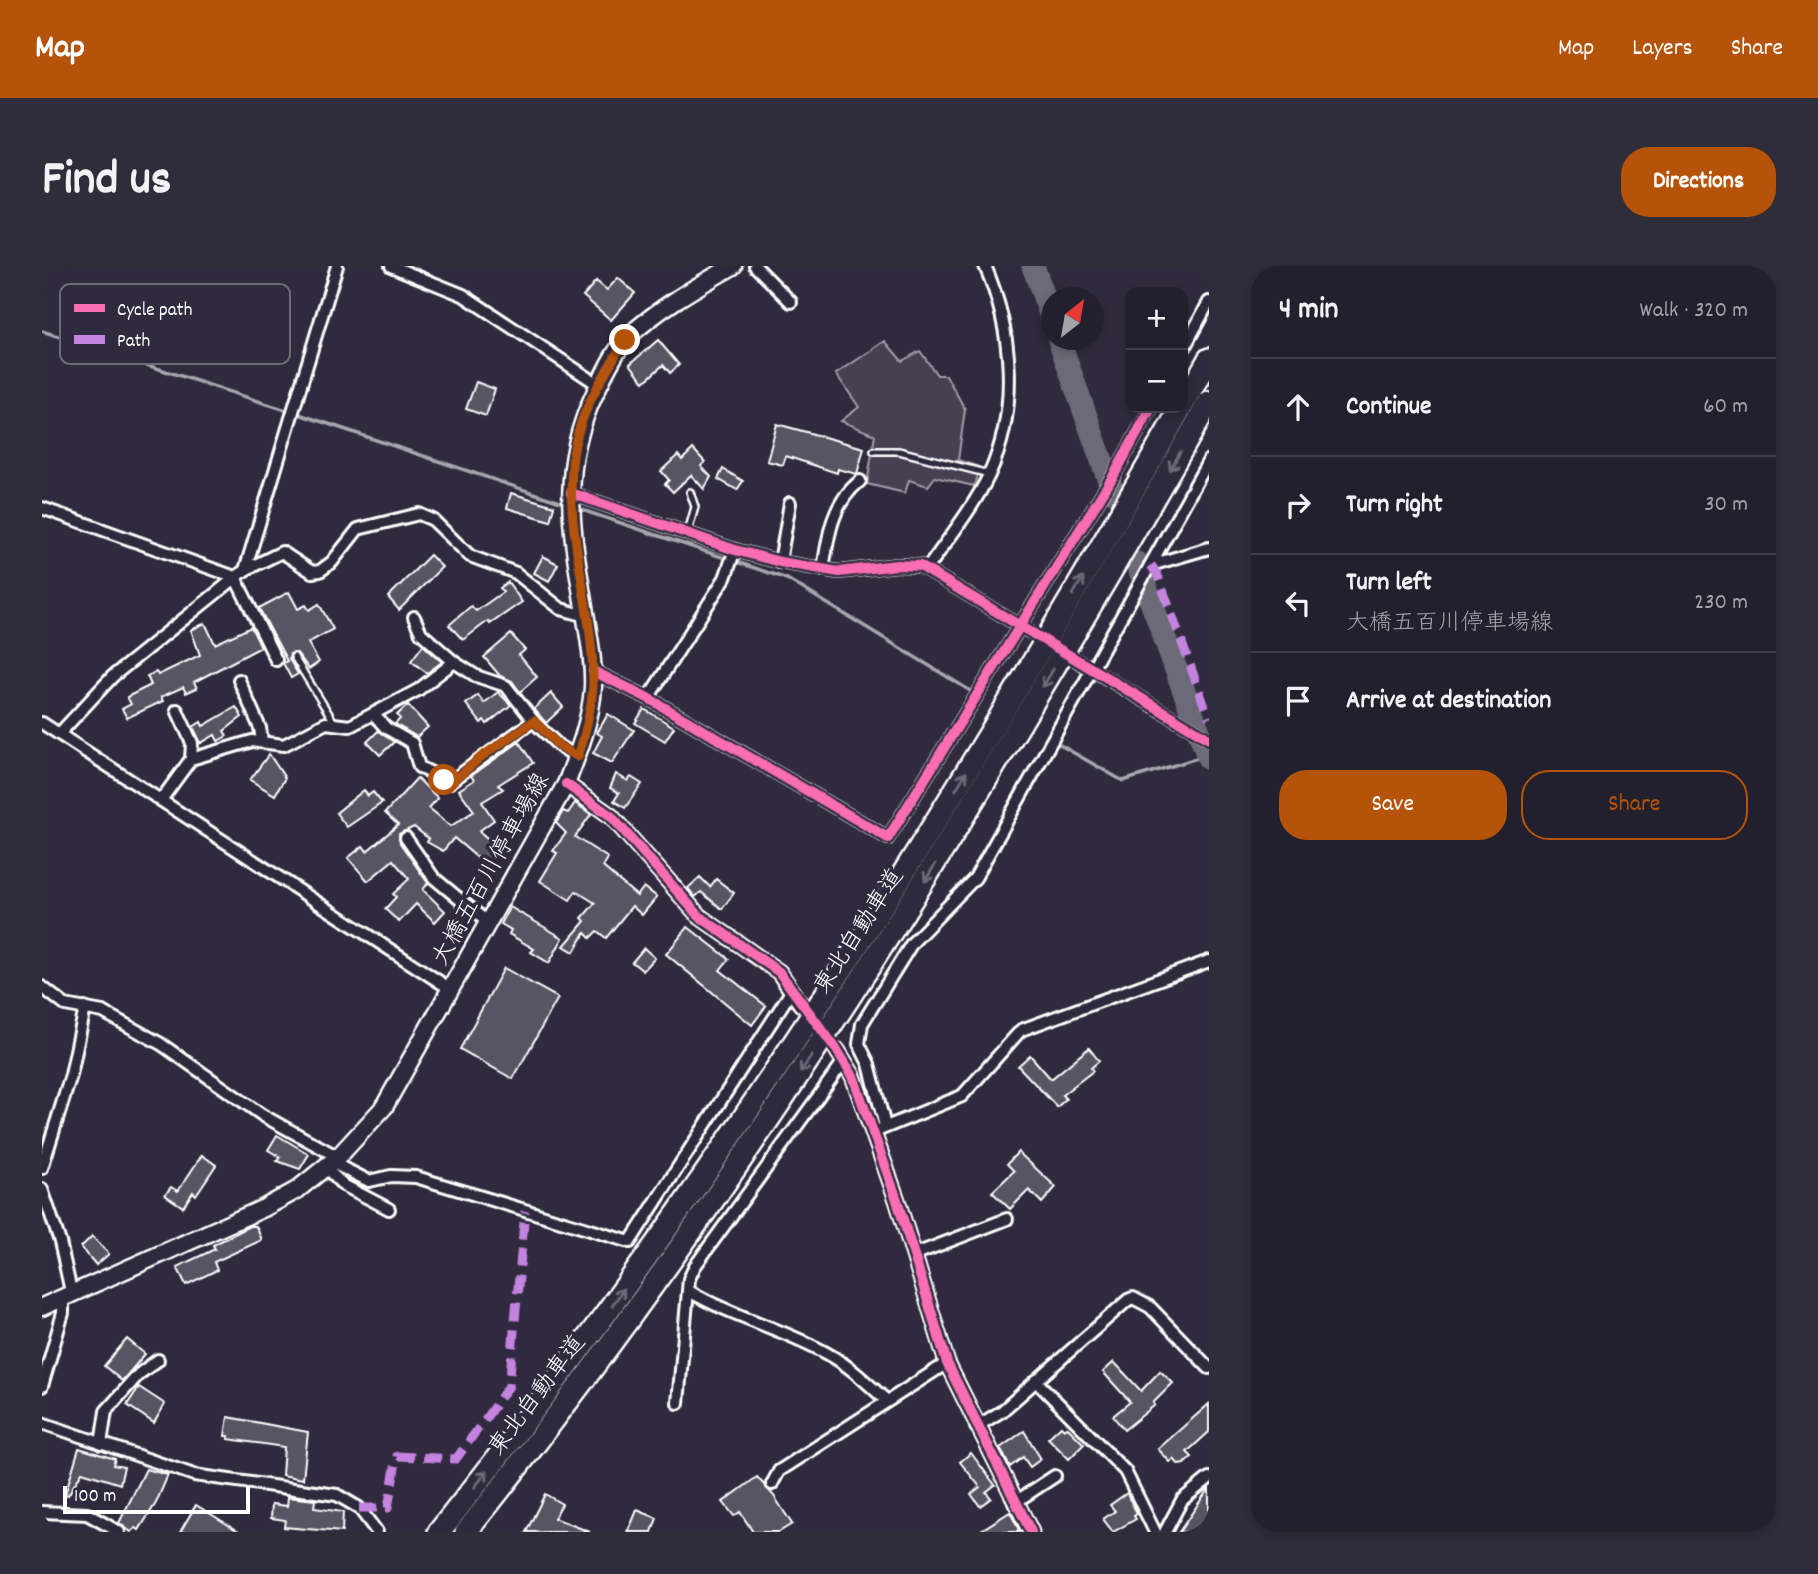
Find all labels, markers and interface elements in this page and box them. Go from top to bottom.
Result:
text: Map [35,26,85,73]
text: Map [1558,32,1594,66]
text: Layers [1632,32,1693,66]
text: Share [1731,32,1783,66]
text: Find us [42,147,171,217]
button: Directions [1621,147,1776,217]
legend [60,284,290,364]
north arrow [1041,287,1104,350]
map controls [1125,287,1188,413]
button: + [1125,287,1188,350]
text: 4 min [1279,290,1338,333]
text: Walk · 320 m [1639,295,1748,328]
text: Cycle path [117,298,192,325]
route end [609,324,640,355]
text: Path [117,329,150,356]
button: − [1125,350,1188,413]
icon: ahead [1279,388,1317,426]
text: Continue [1346,389,1431,426]
text: 60 m [1703,391,1748,424]
one-way arrow [1168,450,1181,471]
icon: right [1279,486,1317,524]
text: Turn right [1346,487,1443,524]
text: 30 m [1704,489,1748,522]
text: Turn left [1346,565,1432,602]
one-way arrow [1071,577,1085,597]
icon: left [1279,584,1317,622]
text: 230 m [1694,587,1748,620]
text: 大橋五百川停車場線 [1346,608,1553,641]
one-way arrow [1040,668,1054,688]
icon: arrive [1279,682,1317,720]
text: Arrive at destination [1346,683,1551,720]
route start [428,764,459,795]
street label: 大橋五百川停車場線 [425,767,559,973]
button: Save [1279,770,1507,840]
button: Share [1521,770,1748,840]
one-way arrow [954,772,968,792]
street label: 東北自動車道 [807,862,913,1002]
one-way arrow [922,863,937,882]
one-way arrow [798,1053,812,1073]
one-way arrow [611,1288,626,1307]
street label: 東北自動車道 [481,1328,595,1464]
one-way arrow [474,1470,489,1488]
scale bar [63,1483,250,1515]
text: 100 m [74,1484,116,1511]

